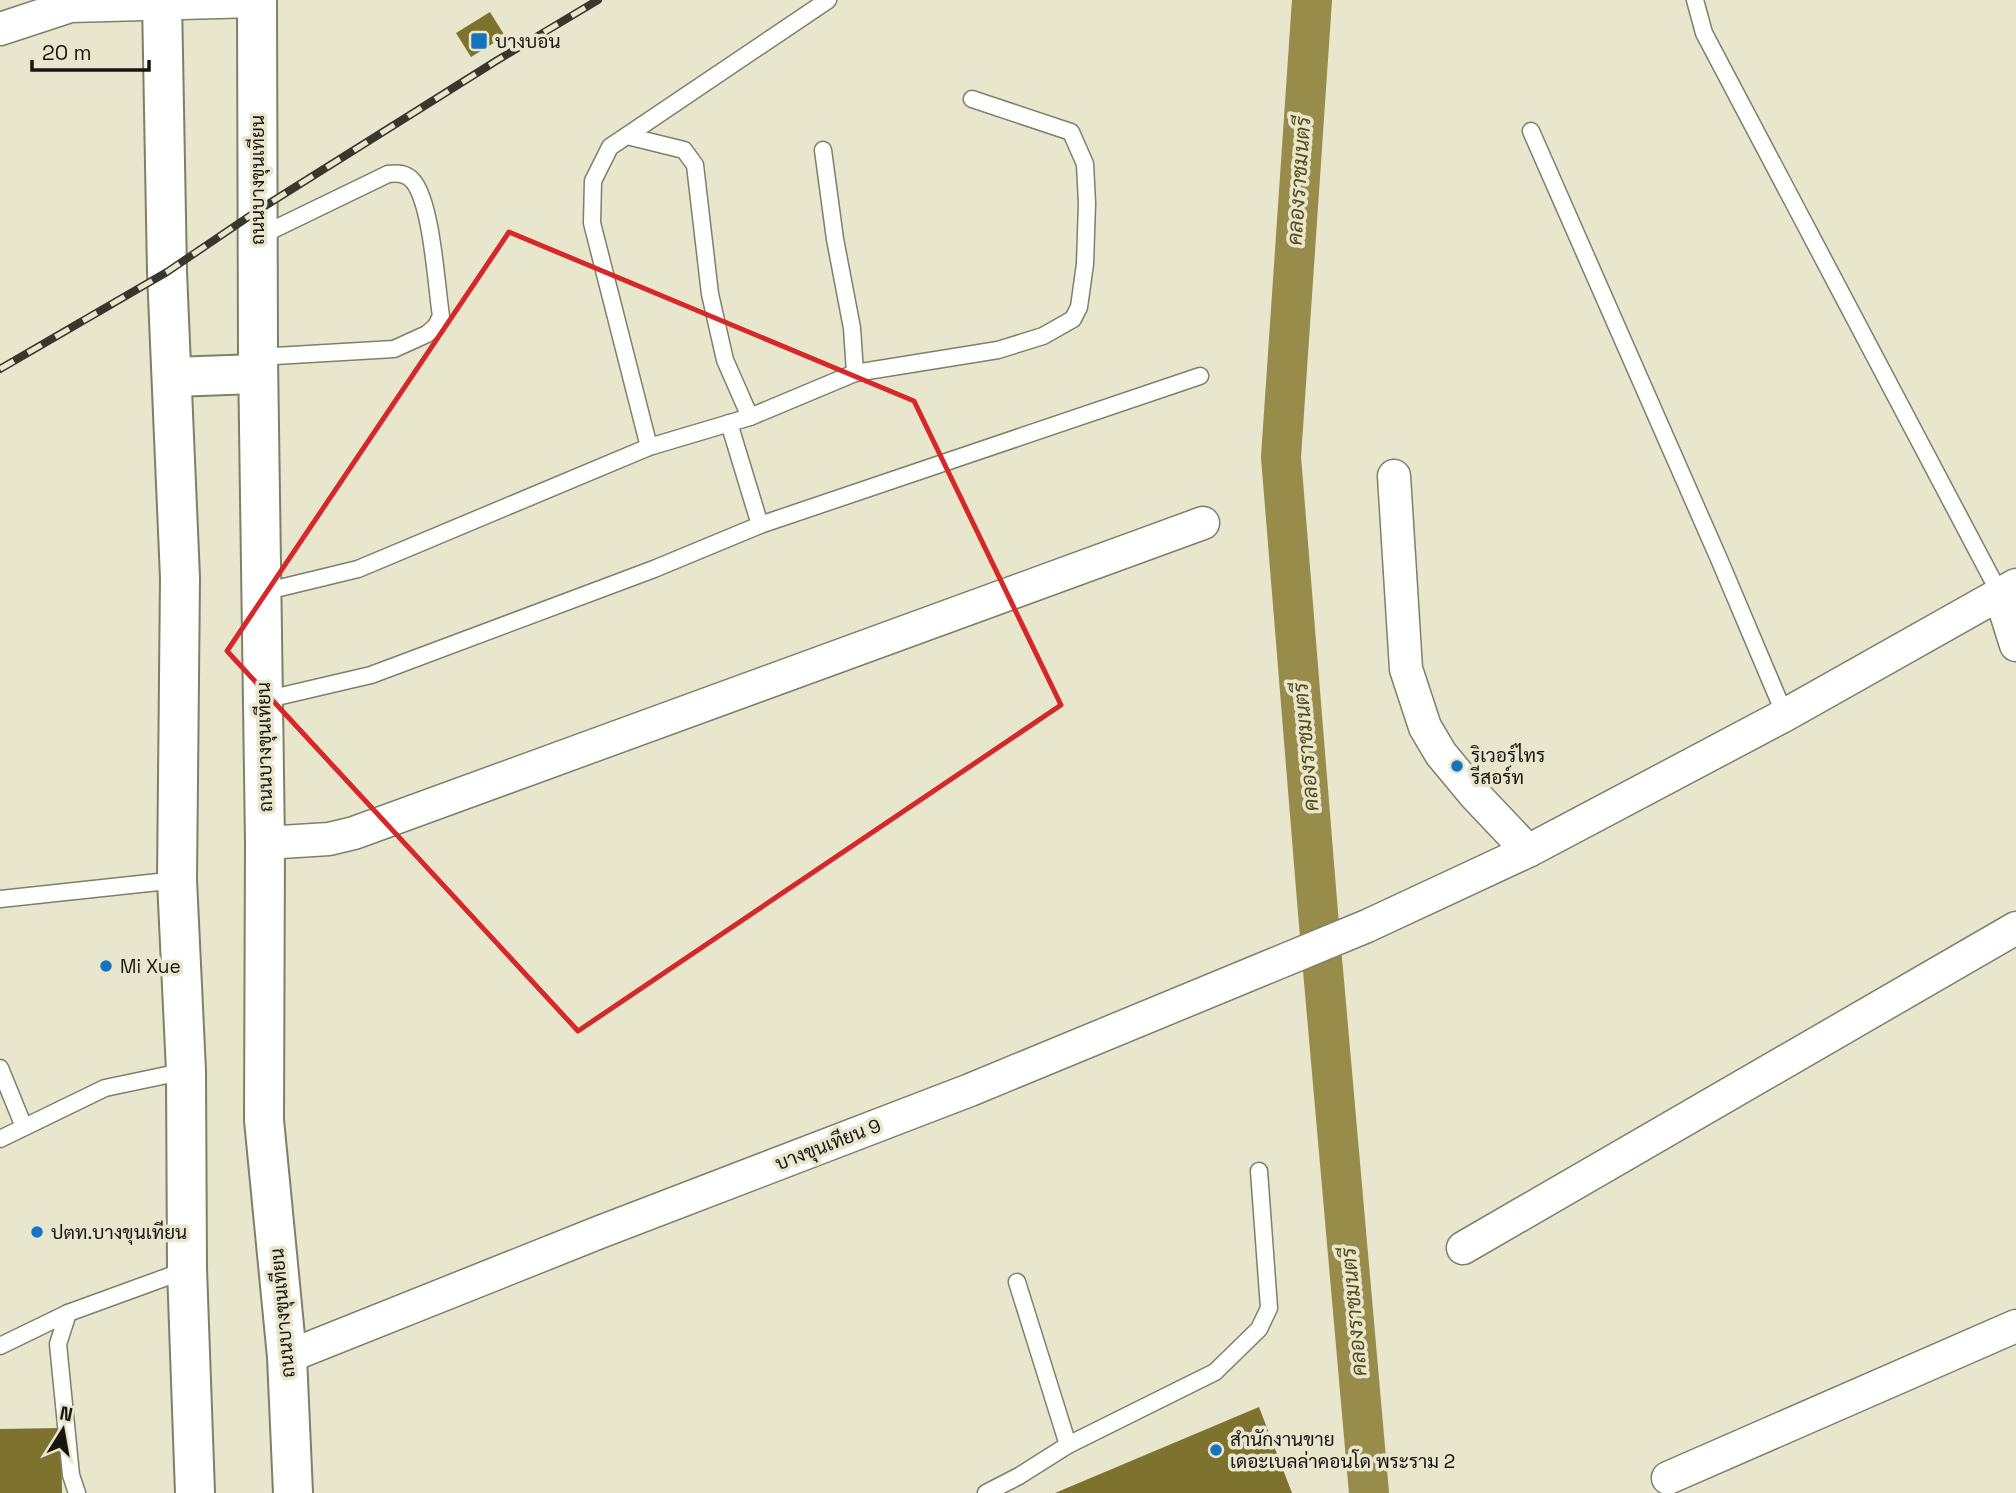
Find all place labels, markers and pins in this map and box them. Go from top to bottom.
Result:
place label: บางบอน [495,29,561,54]
marker: บางบอน [469,31,489,51]
place label: ริเวอร์ไทร รีสอร์ท [1470,743,1545,790]
marker: ริเวอร์ไทร รีสอร์ท [1449,758,1465,774]
place label: Mi Xue [120,954,181,979]
marker: Mi Xue [98,958,114,974]
place label: ปตท.บางขุนเทียน [51,1220,187,1245]
marker: ปตท.บางขุนเทียน [29,1224,45,1240]
place label: สำนักงานขาย เดอะเบลล่าคอนโด พระราม 2 [1230,1427,1455,1474]
marker: สำนักงานขาย เดอะเบลล่าคอนโด พระราม 2 [1208,1442,1224,1458]

